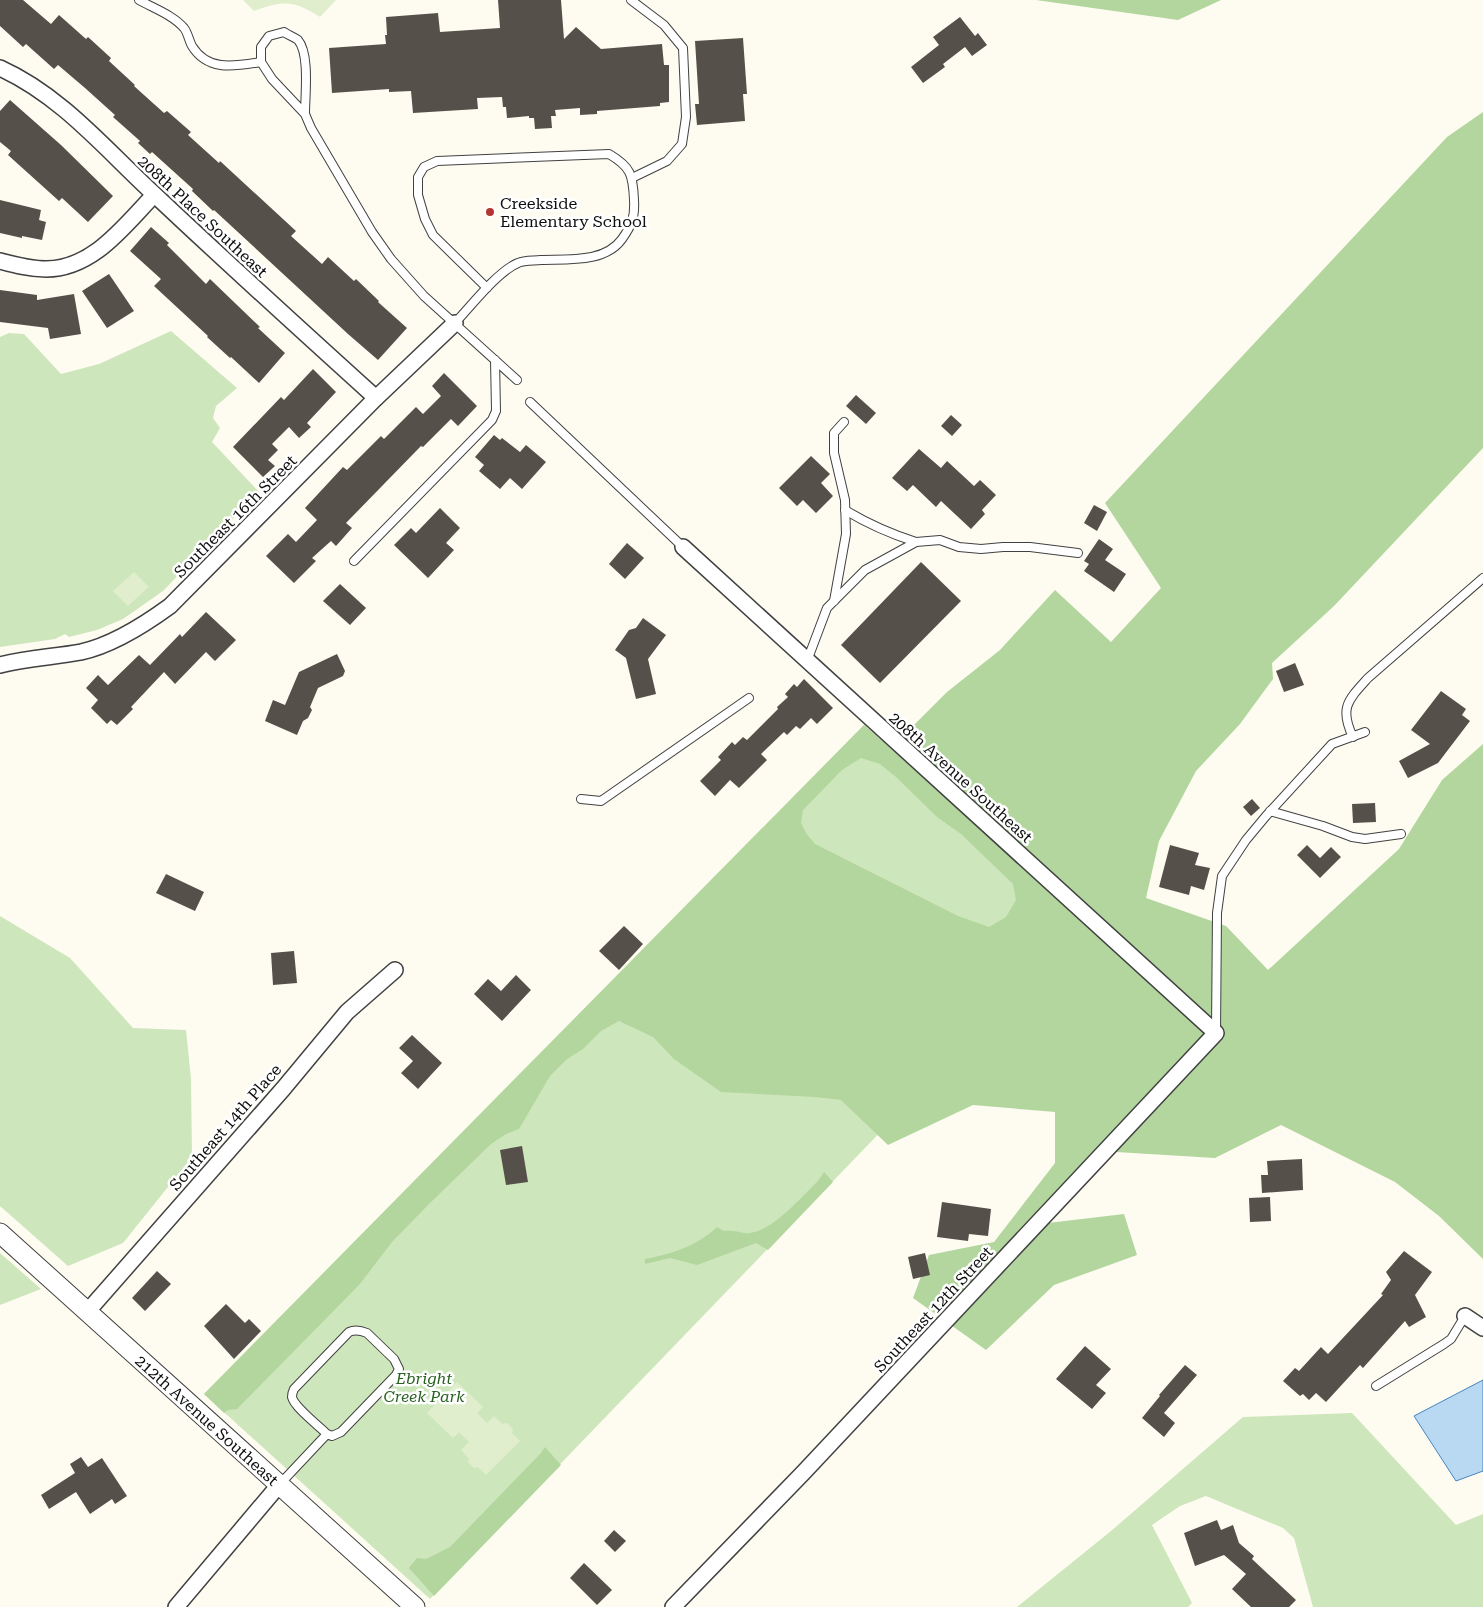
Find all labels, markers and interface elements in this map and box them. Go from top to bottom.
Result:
street label: 208th Place Southeast [134,151,271,281]
place label: Creekside Elementary School [500,194,647,231]
marker: Creekside Elementary School [484,206,496,218]
street label: Southeast 16th Street [170,451,301,582]
street label: 208th Avenue Southeast [885,708,1036,847]
street label: Southeast 14th Place [165,1060,285,1194]
street label: Southeast 12th Street [870,1242,997,1376]
street label: 212th Avenue Southeast [131,1351,282,1490]
park label: Ebright Creek Park [383,1369,465,1406]

